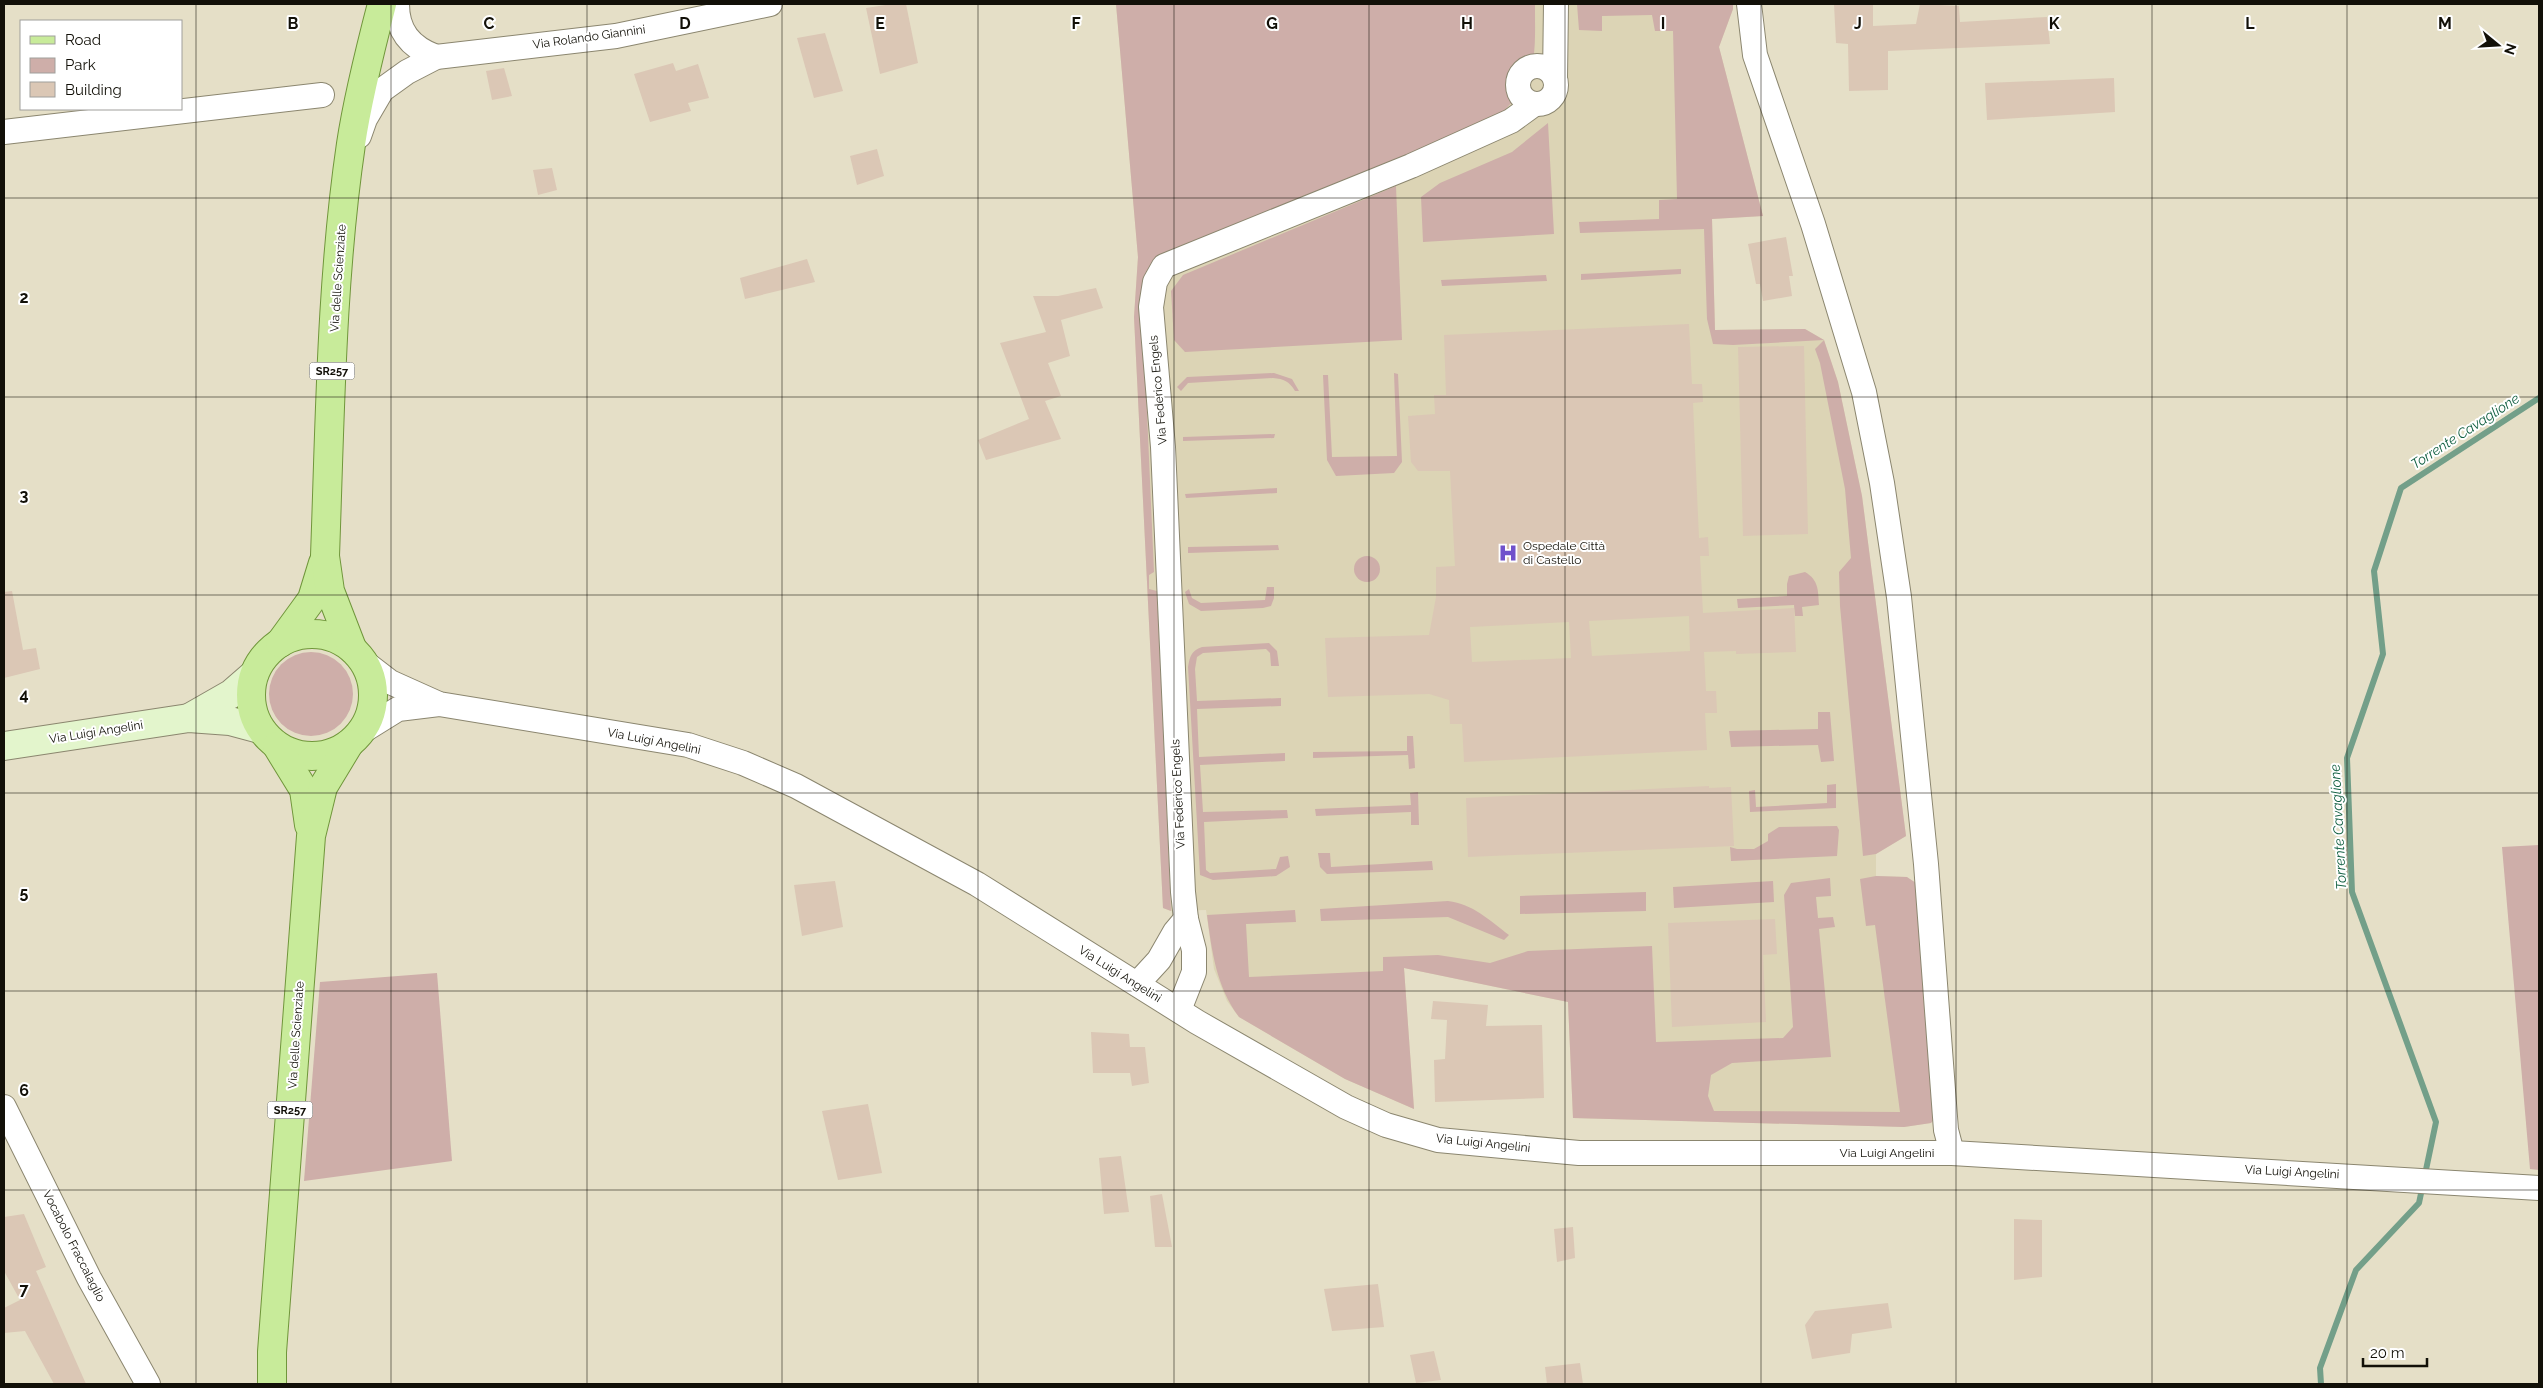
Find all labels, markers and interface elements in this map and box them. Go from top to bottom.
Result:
text: B [288,14,299,33]
text: C [484,14,495,33]
text: D [679,14,691,33]
text: E [875,14,885,33]
text: F [1071,14,1081,33]
text: G [1266,14,1278,33]
text: H [1461,14,1473,33]
text: I [1661,14,1665,33]
text: J [1854,14,1862,33]
text: K [2049,14,2060,33]
text: L [2245,14,2255,33]
text: M [2438,14,2452,33]
legend [20,20,182,110]
north arrow [2473,20,2523,70]
street label: Via Rolando Giannini [532,22,646,52]
text: Road [65,31,101,49]
text: N [2501,41,2520,57]
text: Park [65,56,96,74]
text: Building [65,81,122,99]
street label: Via delle Scienziate [327,224,349,332]
text: 2 [19,288,29,307]
street label: Via Federico Engels [1146,334,1170,445]
road number: SR257 [310,362,354,380]
water label: Torrente Cavaglione [2408,390,2522,472]
text: 3 [20,486,29,505]
place label: Ospedale Città di Castello [1523,539,1605,567]
hospital icon: Ospedale Città di Castello [1497,542,1519,564]
text: 4 [19,685,29,704]
street label: Via Luigi Angelini [48,718,144,746]
street label: Via Luigi Angelini [606,725,702,757]
street label: Via Federico Engels [1168,739,1188,849]
water label: Torrente Cavaglione [2327,763,2349,890]
text: 5 [20,883,29,902]
street label: Via Luigi Angelini [1076,943,1164,1005]
street label: Via delle Scienziate [285,981,307,1089]
text: 6 [19,1081,29,1100]
road number: SR257 [268,1102,312,1118]
street label: Via Luigi Angelini [1435,1131,1531,1155]
street label: Via Luigi Angelini [1840,1146,1934,1160]
street label: Via Luigi Angelini [2244,1163,2340,1181]
street label: Vocabolo Fraccalaglio [40,1188,108,1304]
text: 7 [20,1280,29,1299]
scale bar [2363,1336,2427,1368]
text: 20 m [2370,1344,2405,1362]

